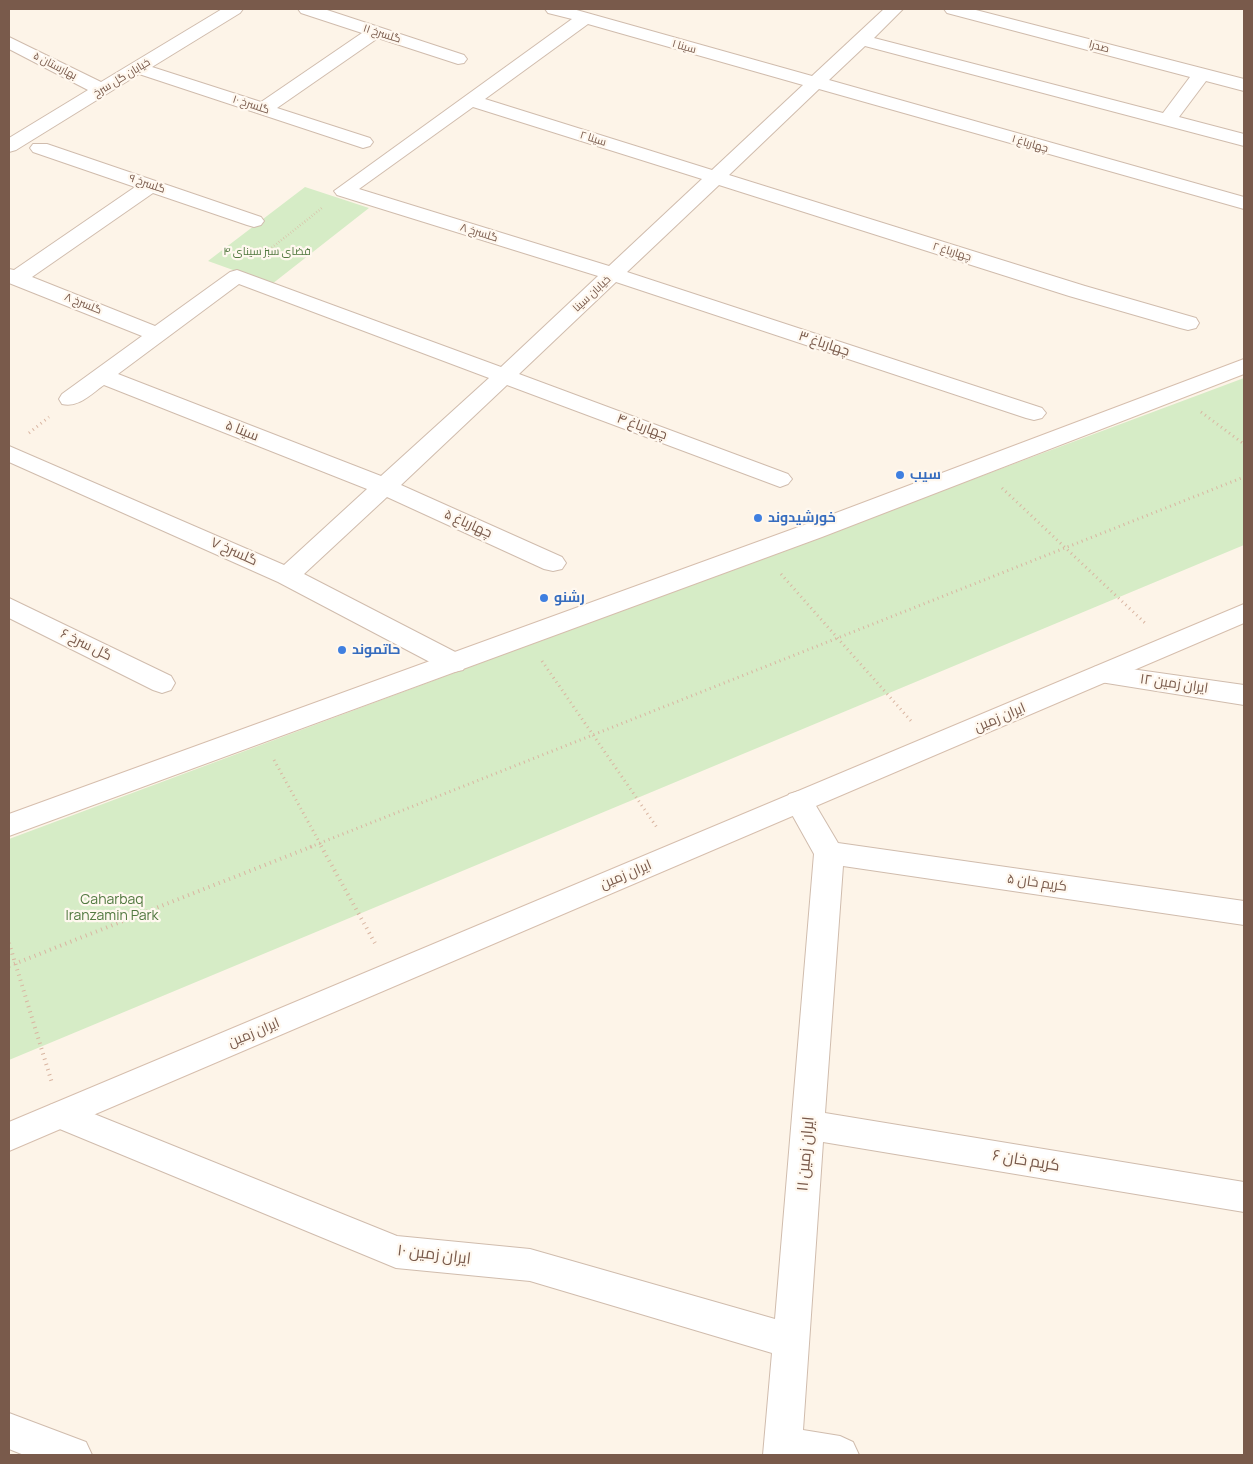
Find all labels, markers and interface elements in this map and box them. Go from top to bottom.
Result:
street label: گلسرخ ۱۱ [362,22,402,46]
street label: سینا ۱ [670,37,698,57]
street label: صدرا [1087,38,1111,56]
street label: بهارستان ۵ [31,49,79,83]
street label: خیابان گل سرخ [91,56,153,100]
street label: گلسرخ ۱۰ [231,93,271,117]
street label: سینا ۲ [578,129,608,149]
street label: چهارباغ ۱ [1010,133,1050,155]
street label: گلسرخ ۹ [127,172,167,196]
street label: گلسرخ ۸ [459,221,499,245]
street label: چهارباغ ۲ [931,240,973,264]
park label: فضای سبز سینای ۴ [223,245,311,259]
street label: خیابان سینا [570,273,614,315]
street label: گلسرخ ۸ [63,291,103,317]
street label: چهارباغ ۳ [796,328,852,360]
street label: چهارباغ ۴ [614,410,670,444]
street label: سینا ۵ [223,417,261,445]
place label: سیب [910,467,941,483]
marker: سیب [894,469,906,481]
street label: چهارباغ ۵ [441,506,495,542]
place label: خورشیدوند [768,510,836,526]
marker: خورشیدوند [752,512,764,524]
street label: گلسرخ ۷ [208,534,260,570]
place label: رشنو [554,590,585,606]
marker: رشنو [538,592,550,604]
street label: گل سرخ ۶ [58,625,114,665]
place label: حاتموند [352,642,400,658]
marker: حاتموند [336,644,348,656]
street label: ایران زمین ۱۲ [1139,671,1209,697]
street label: ایران زمین [972,700,1028,736]
street label: ایران زمین [598,857,654,893]
street label: کریم خان ۵ [1006,870,1068,896]
park label: Caharbaq Iranzamin Park [65,892,159,924]
street label: ایران زمین [226,1015,282,1051]
street label: ایران زمین ۱۱ [793,1116,819,1192]
street label: کریم خان ۶ [991,1146,1061,1176]
street label: ایران زمین ۱۰ [396,1241,472,1269]

